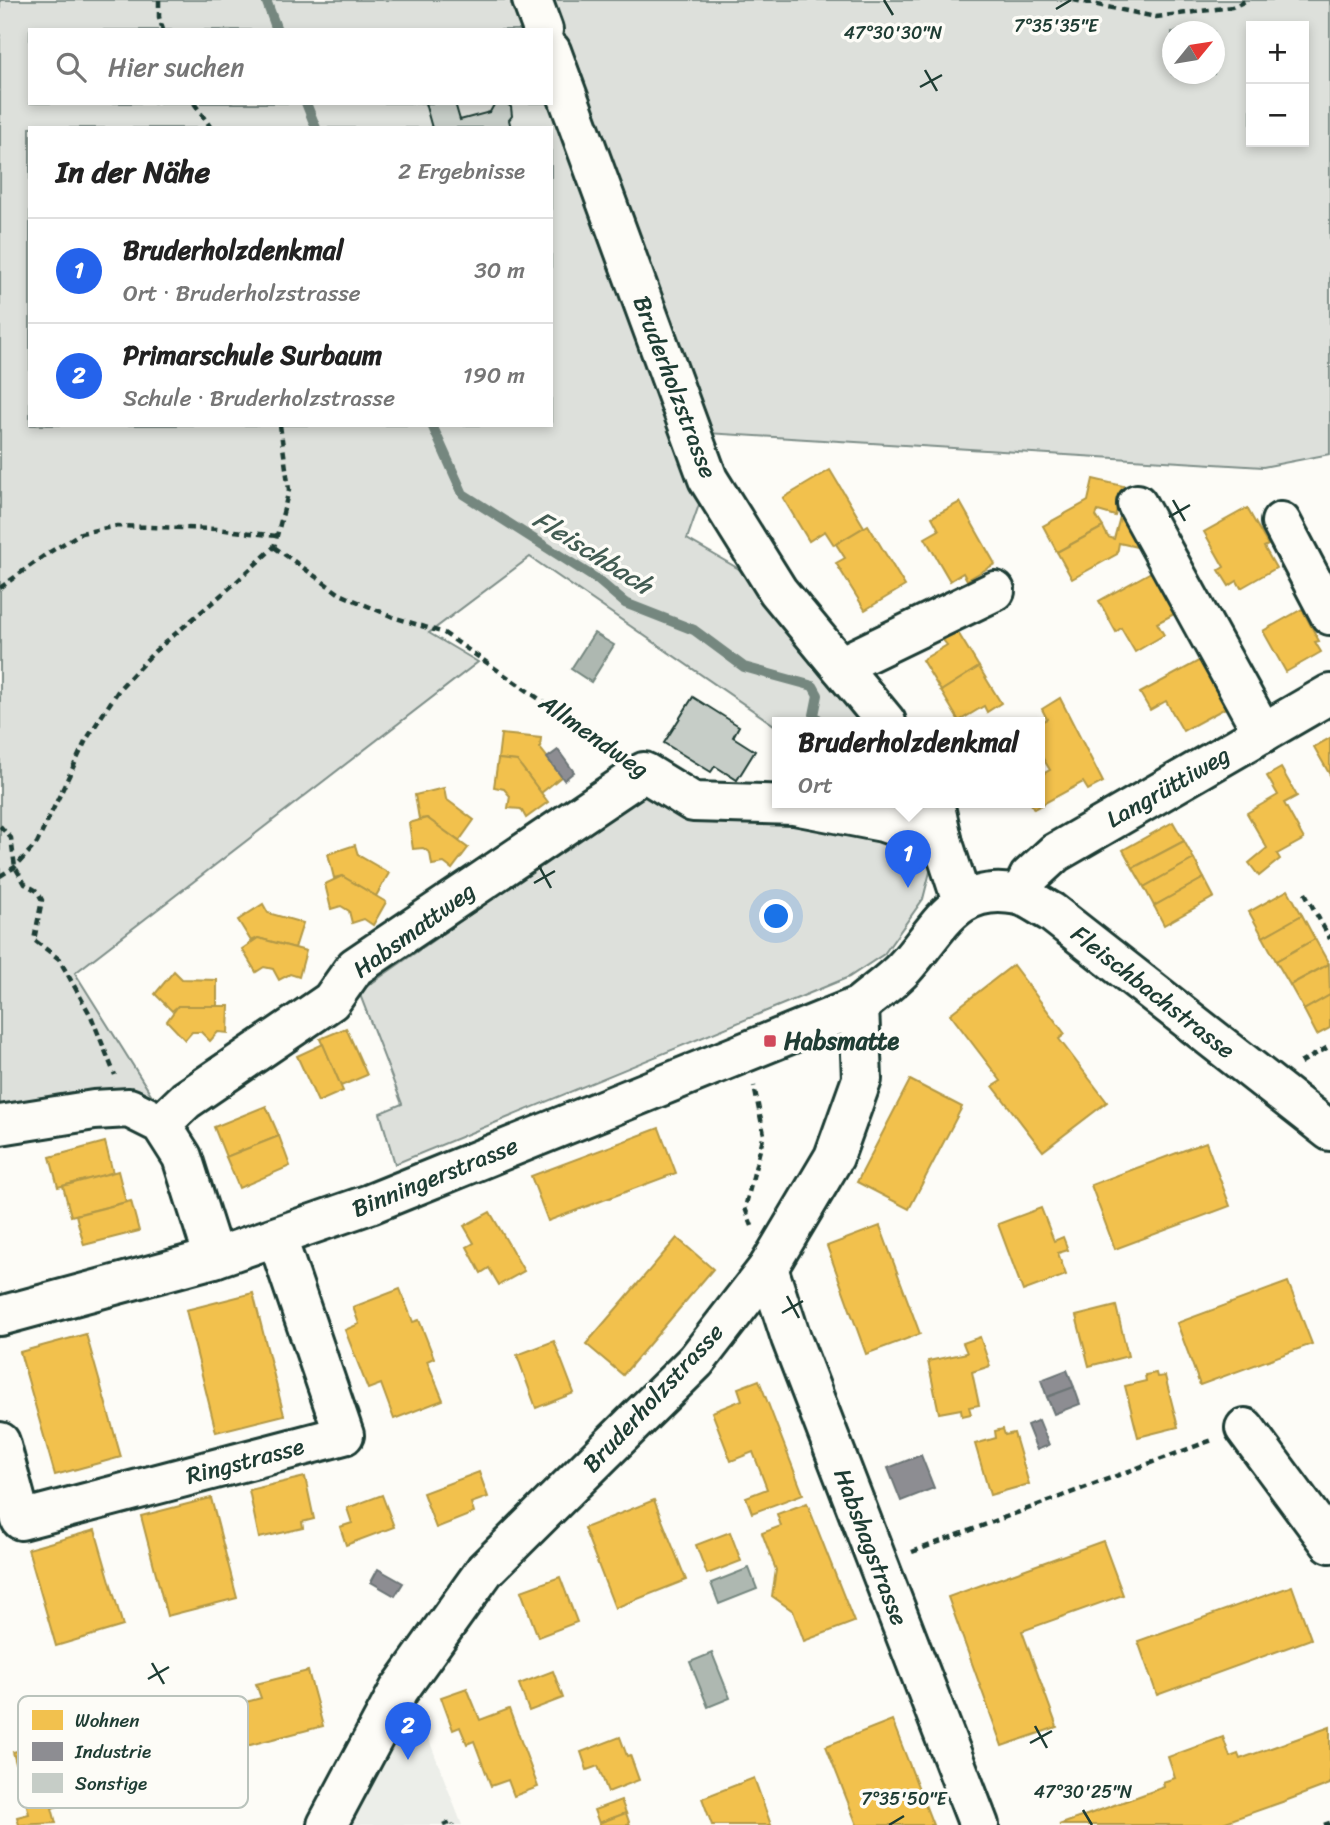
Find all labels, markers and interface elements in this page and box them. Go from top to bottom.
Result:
text: 7°35'35"E [1014,10,1099,42]
text: 47°30'30"N [844,17,943,49]
north arrow [1162,21,1225,84]
map controls [1246,21,1309,147]
button: + [1246,21,1309,84]
search box [28,28,553,105]
text: Hier suchen [108,44,244,90]
icon: search [52,48,90,86]
button: − [1246,84,1309,147]
text: In der Nähe [56,145,210,199]
text: 2 Ergebnisse [398,151,525,192]
text: Bruderholzdenkmal [123,227,343,273]
text: 1 [74,250,84,291]
text: 30 m [474,250,525,291]
text: Ort · Bruderholzstrasse [123,273,361,314]
street label: Bruderholzstrasse [621,289,729,485]
text: Primarschule Surbaum [123,332,382,378]
text: 2 [72,355,86,396]
text: 190 m [463,355,525,396]
text: Schule · Bruderholzstrasse [123,378,395,419]
water label: Fleischbach [524,497,664,608]
street label: Allmendweg [529,682,658,790]
popup [772,717,1045,808]
text: Bruderholzdenkmal [798,719,1019,765]
street label: Langrüttiweg [1098,734,1238,840]
text: Ort [798,765,833,806]
pin: 1 [885,830,931,888]
street label: Habsmattweg [343,871,485,989]
your location [759,899,793,933]
street label: Fleischbachstrasse [1061,914,1245,1070]
place label: Habsmatte [784,1020,900,1062]
marker: Habsmatte [762,1033,778,1049]
street label: Binningerstrasse [345,1125,525,1229]
street label: Bruderholzstrasse [572,1313,734,1483]
street label: Ringstrasse [181,1425,309,1497]
street label: Habshagstrasse [822,1462,920,1632]
legend [18,1696,248,1808]
pin: 2 [385,1702,431,1760]
text: Wohnen [75,1704,140,1737]
text: Industrie [74,1735,151,1768]
text: Sonstige [75,1767,147,1800]
text: 47°30'25"N [1034,1776,1133,1808]
text: 7°35'50"E [861,1783,948,1815]

